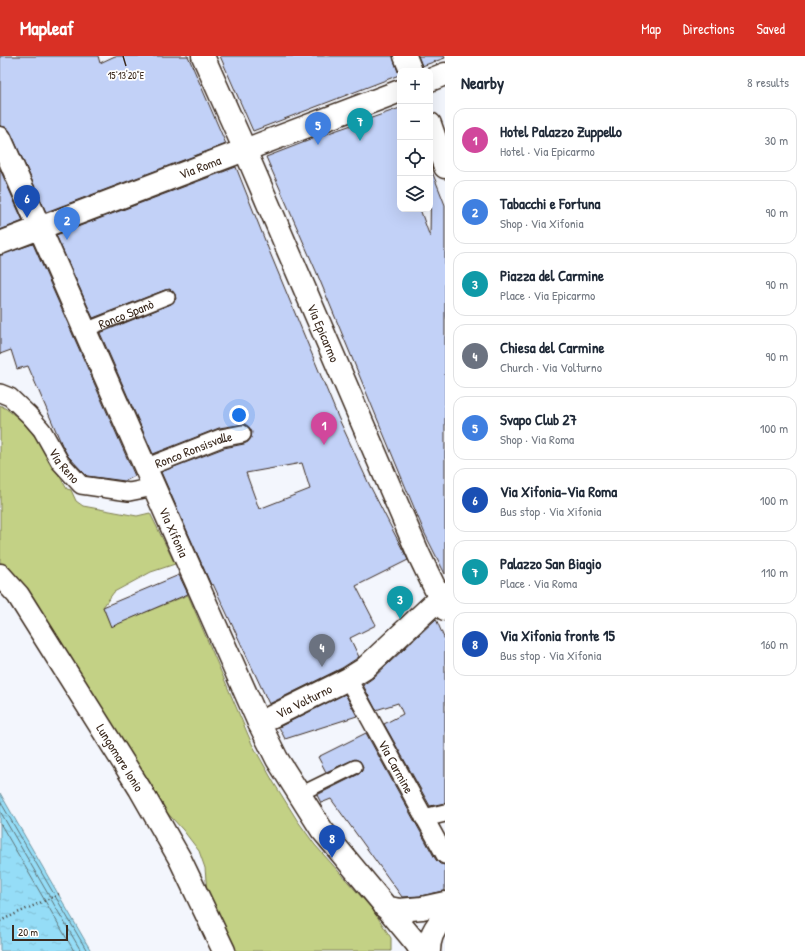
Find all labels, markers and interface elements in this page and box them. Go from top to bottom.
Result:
text: Mapleaf [20,15,74,41]
text: Map [641,19,661,38]
text: Directions [683,19,734,38]
text: Saved [756,19,785,38]
map controls [397,68,433,212]
button: + [397,68,433,104]
text: 15°13'20"E [108,69,145,82]
text: Nearby [461,71,504,94]
text: 8 results [747,73,789,91]
button: − [397,104,433,140]
pin: 7 [347,108,373,141]
pin: 5 [305,112,331,145]
text: Hotel Palazzo Zuppello [500,121,622,142]
text: 1 [473,131,477,149]
text: 30 m [765,131,788,149]
button: locate [397,140,433,176]
text: Hotel · Via Epicarmo [500,142,595,160]
street label: Via Roma [177,151,224,183]
button: layers [397,176,433,212]
pin: 6 [14,185,40,218]
text: Tabacchi e Fortuna [500,193,600,214]
text: 2 [472,203,478,221]
text: 90 m [766,203,788,221]
pin: 2 [54,207,80,240]
text: Shop · Via Xifonia [500,214,584,232]
text: Piazza del Carmine [500,265,604,286]
text: 3 [472,275,478,293]
text: 90 m [766,275,788,293]
text: Place · Via Epicarmo [500,286,595,304]
street label: Ronco Spanò [96,295,156,333]
street label: Via Epicarmo [303,301,344,365]
text: Chiesa del Carmine [500,337,604,358]
text: 4 [473,347,477,365]
text: 90 m [766,347,788,365]
text: Church · Via Volturno [500,358,602,376]
your location [229,405,249,425]
text: Svapo Club 27 [500,409,577,430]
pin: 1 [311,412,337,445]
text: 5 [472,419,478,437]
text: 100 m [760,419,788,437]
street label: Ronco Ronsisvalle [152,427,234,472]
text: Shop · Via Roma [500,430,574,448]
street label: Via Reno [45,445,84,487]
text: Via Xifonia-Via Roma [500,481,617,502]
text: 6 [472,491,478,509]
text: 100 m [760,491,788,509]
text: Bus stop · Via Xifonia [500,502,601,520]
street label: Via Xifonia [155,504,193,560]
text: Palazzo San Biagio [500,553,601,574]
text: 7 [472,563,478,581]
text: 110 m [761,563,788,581]
text: Place · Via Roma [500,574,577,592]
pin: 3 [387,586,413,619]
text: Via Xifonia fronte 15 [500,625,615,646]
pin: 4 [309,634,335,667]
text: 8 [472,635,478,653]
text: 160 m [760,635,788,653]
text: Bus stop · Via Xifonia [500,646,601,664]
street label: Via Volturno [273,679,335,722]
street label: Lungomare Ionio [92,720,148,795]
street label: Via Carmine [374,737,418,797]
pin: 8 [319,825,345,858]
scale bar [12,923,68,942]
text: 20 m [18,925,38,939]

